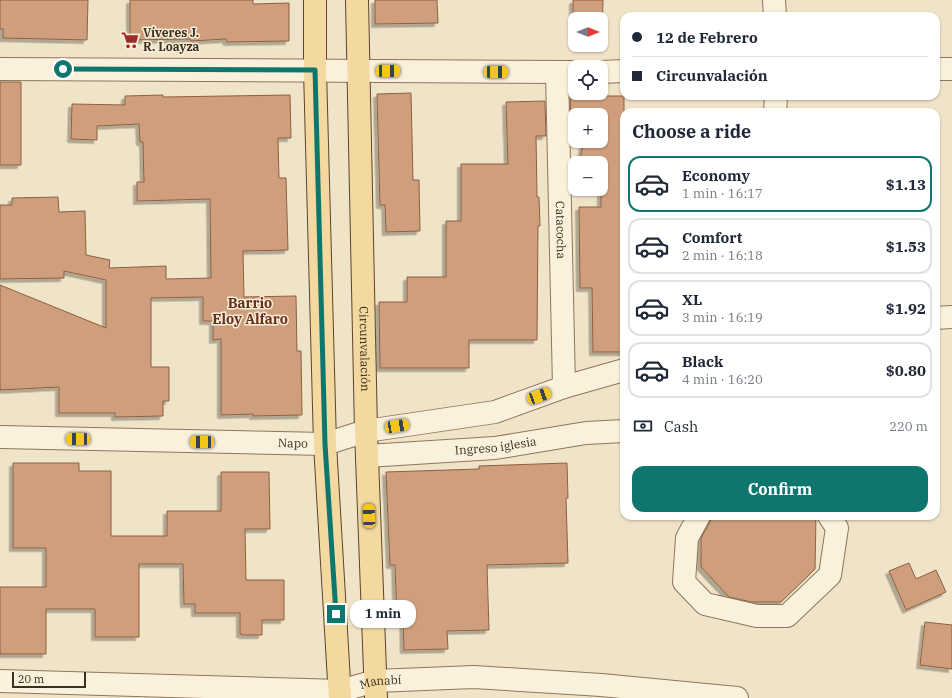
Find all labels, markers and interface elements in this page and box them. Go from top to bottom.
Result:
north arrow [568,12,608,52]
map controls [568,12,608,196]
place label: Víveres J. R. Loayza [143,25,200,54]
text: 12 de Febrero [656,28,758,47]
supermarket icon: Víveres J. R. Loayza [120,30,140,50]
route start [54,60,72,78]
button: locate [568,60,608,100]
car [376,65,400,77]
car [484,66,508,78]
text: Circunvalación [656,66,768,85]
button: + [568,108,608,148]
text: Choose a ride [632,120,751,143]
button: − [568,156,608,196]
icon: car [634,166,670,202]
text: Economy [682,166,750,185]
text: $1.13 [886,175,926,194]
text: 1 min · 16:17 [682,185,763,202]
street label: Catacocha [553,201,569,260]
icon: car [634,228,670,264]
text: Comfort [682,228,742,247]
text: $1.53 [886,237,926,256]
text: 2 min · 16:18 [682,247,763,264]
icon: car [634,290,670,326]
text: XL [682,290,702,309]
district label: Barrio Eloy Alfaro [212,294,288,328]
text: $1.92 [886,299,926,318]
street label: Circunvalación [356,306,373,392]
text: 3 min · 16:19 [682,309,763,326]
icon: car [634,352,670,388]
text: Black [682,352,723,371]
text: $0.80 [886,361,926,380]
text: 4 min · 16:20 [682,371,763,388]
car [526,386,552,406]
icon: cash [632,415,654,437]
text: Cash [664,417,698,436]
car [384,418,410,434]
text: 220 m [889,418,928,435]
car [66,433,90,445]
street label: Ingreso iglesia [454,433,538,458]
street label: Napo [278,435,308,451]
car [190,436,214,448]
button: Confirm [632,466,928,512]
car [363,504,375,528]
callout: 1 min [350,600,416,628]
route end [327,605,345,623]
text: 1 min [365,605,401,622]
scale bar [12,670,86,689]
text: 20 m [18,672,44,686]
street label: Manabí [358,672,402,692]

